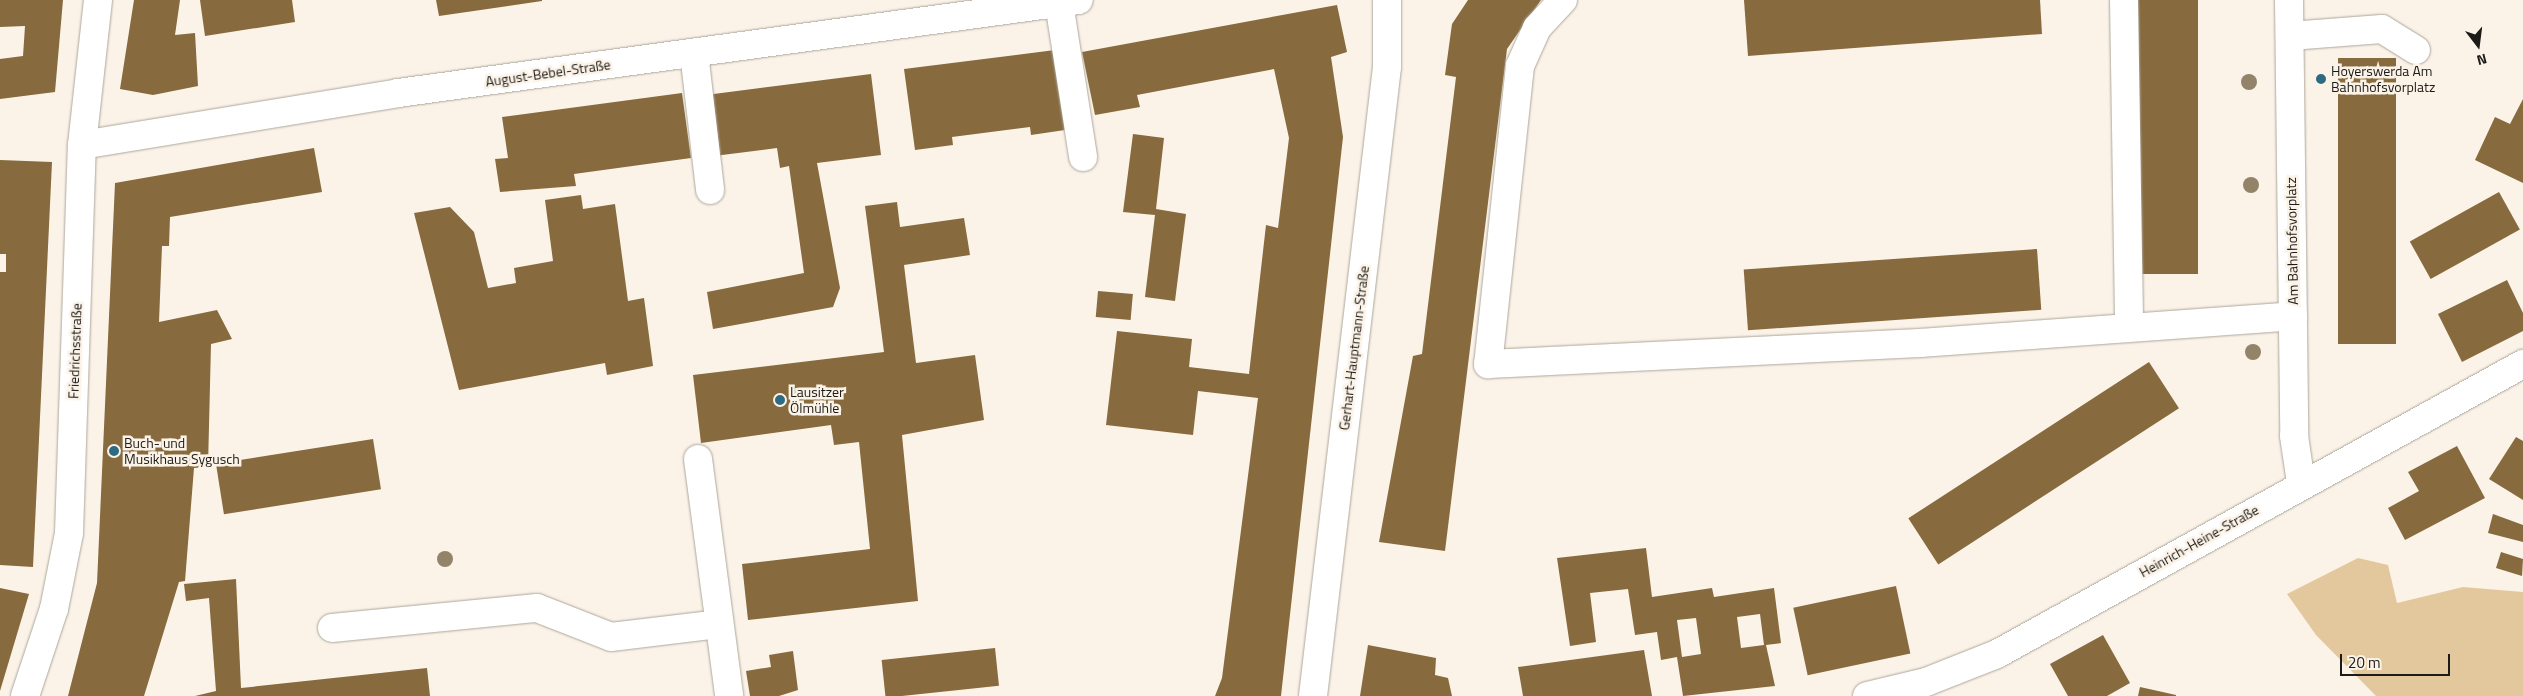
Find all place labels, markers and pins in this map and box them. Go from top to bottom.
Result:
place label: Hoyerswerda Am Bahnhofsvorplatz [2331,63,2435,95]
marker: Hoyerswerda Am Bahnhofsvorplatz [2315,73,2327,85]
place label: Lausitzer Ölmühle [790,384,844,417]
marker: Lausitzer Ölmühle [774,394,786,406]
place label: Buch- und Musikhaus Sygusch [124,435,240,468]
marker: Buch- und Musikhaus Sygusch [108,445,120,457]

